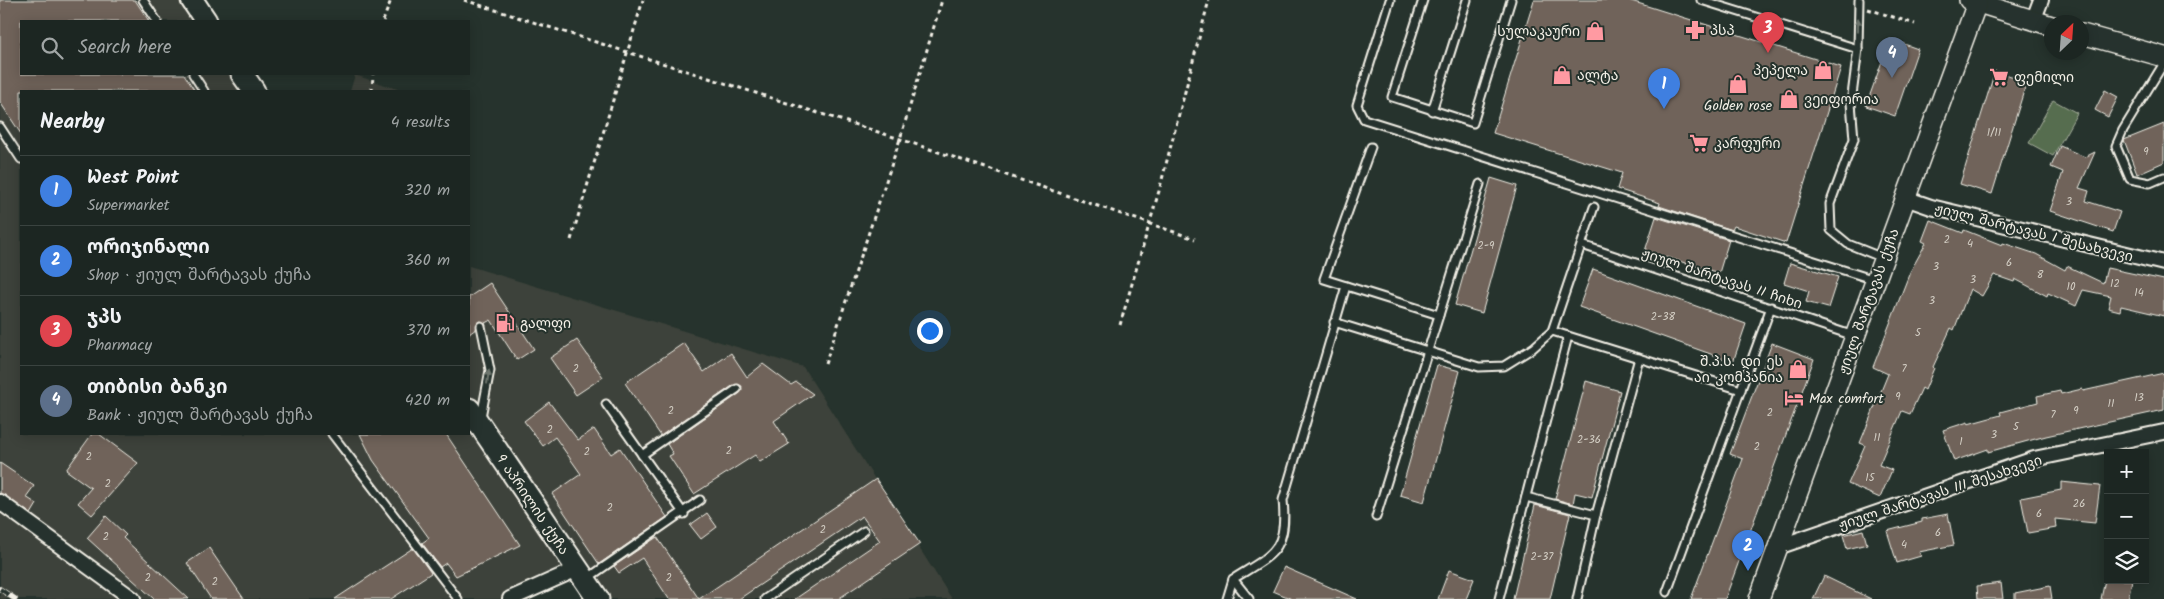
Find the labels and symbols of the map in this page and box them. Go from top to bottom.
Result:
pin: 3 [1752,12,1784,53]
north arrow [2044,15,2089,60]
one-way arrow [1854,16,1862,32]
pharmacy icon: პსპ [1684,19,1706,41]
shop icon: სულაკაური [1584,20,1606,42]
place label: პსპ [1710,20,1735,42]
place label: სულაკაური [1497,21,1580,43]
pin: 4 [1876,37,1908,78]
shop icon: პეპელა [1812,59,1834,81]
place label: პეპელა [1753,60,1808,82]
shop icon: ალტა [1551,64,1573,86]
place label: ალტა [1577,65,1618,87]
supermarket icon: ფემილი [1988,66,2010,88]
place label: ფემილი [2014,67,2074,89]
pin: 1 [1648,68,1680,109]
shop icon: Golden rose [1727,73,1749,95]
shop icon: ვეიფორია [1778,88,1800,110]
place label: ვეიფორია [1804,89,1879,111]
place label: Golden rose [1704,95,1773,117]
house number: 1/11 [1987,124,2001,142]
supermarket icon: კარფური [1688,132,1710,154]
place label: კარფური [1714,133,1781,155]
house number: 9 [2143,143,2149,161]
house number: 3 [2066,193,2072,211]
street label: ჟიულ შარტავას I შესახვევი [1932,198,2135,268]
street label: ჟიულ შარტავას ქუჩა [1832,225,1906,377]
house number: 2 [1944,231,1950,249]
house number: 4 [1967,235,1973,253]
house number: 2-9 [1478,237,1495,255]
street label: ჟიულ შარტავას II ჩიხი [1638,242,1805,315]
house number: 6 [2006,254,2012,272]
house number: 3 [1933,258,1939,276]
house number: 8 [2037,266,2044,284]
house number: 3 [1970,271,1976,289]
house number: 12 [2110,275,2120,293]
house number: 10 [2067,278,2076,296]
house number: 14 [2134,284,2144,302]
house number: 3 [1929,292,1935,310]
house number: 2-38 [1651,308,1676,326]
fuel station icon: გალფი [494,312,516,334]
place label: გალფი [520,313,571,335]
your location [917,318,943,344]
house number: 5 [1915,324,1922,342]
place label: შ.პ.ს. დი ეს აი კომპანია [1694,351,1783,389]
shop icon: შ.პ.ს. დი ეს აი კომპანია [1787,358,1809,380]
house number: 2 [573,360,579,378]
house number: 7 [1901,360,1907,378]
one-way arrow [484,368,492,384]
hotel icon: Max comfort [1783,387,1805,409]
place label: Max comfort [1809,388,1884,410]
house number: 9 [1895,388,1901,406]
house number: 13 [2134,389,2144,407]
house number: 11 [2108,395,2114,413]
house number: 2 [668,402,674,420]
house number: 9 [2073,402,2079,420]
house number: 2 [1767,404,1773,422]
house number: 7 [2050,406,2056,424]
house number: 5 [2013,418,2020,436]
house number: 2 [547,421,553,439]
house number: 3 [1991,426,1997,444]
house number: 11 [1874,429,1880,447]
house number: 2-36 [1577,431,1601,449]
house number: 1 [1959,433,1963,451]
house number: 2 [1754,438,1760,456]
house number: 2 [726,442,732,460]
house number: 2 [584,443,590,461]
house number: 2 [86,448,92,466]
street label: 9 აპრილის ქუჩა [490,450,574,559]
street label: ჟიულ შარტავას III შესახვევი [1836,450,2045,536]
house number: 15 [1865,469,1876,487]
house number: 2 [105,475,111,493]
house number: 26 [2073,495,2085,513]
house number: 2 [607,499,613,517]
house number: 6 [2036,505,2042,523]
house number: 2 [820,521,826,539]
house number: 6 [1935,524,1941,542]
house number: 2 [103,528,109,546]
pin: 2 [1732,530,1764,571]
house number: 4 [1901,536,1907,554]
house number: 2-37 [1531,548,1554,566]
house number: 2 [145,569,151,587]
house number: 2 [666,569,672,587]
house number: 2 [212,573,218,591]

